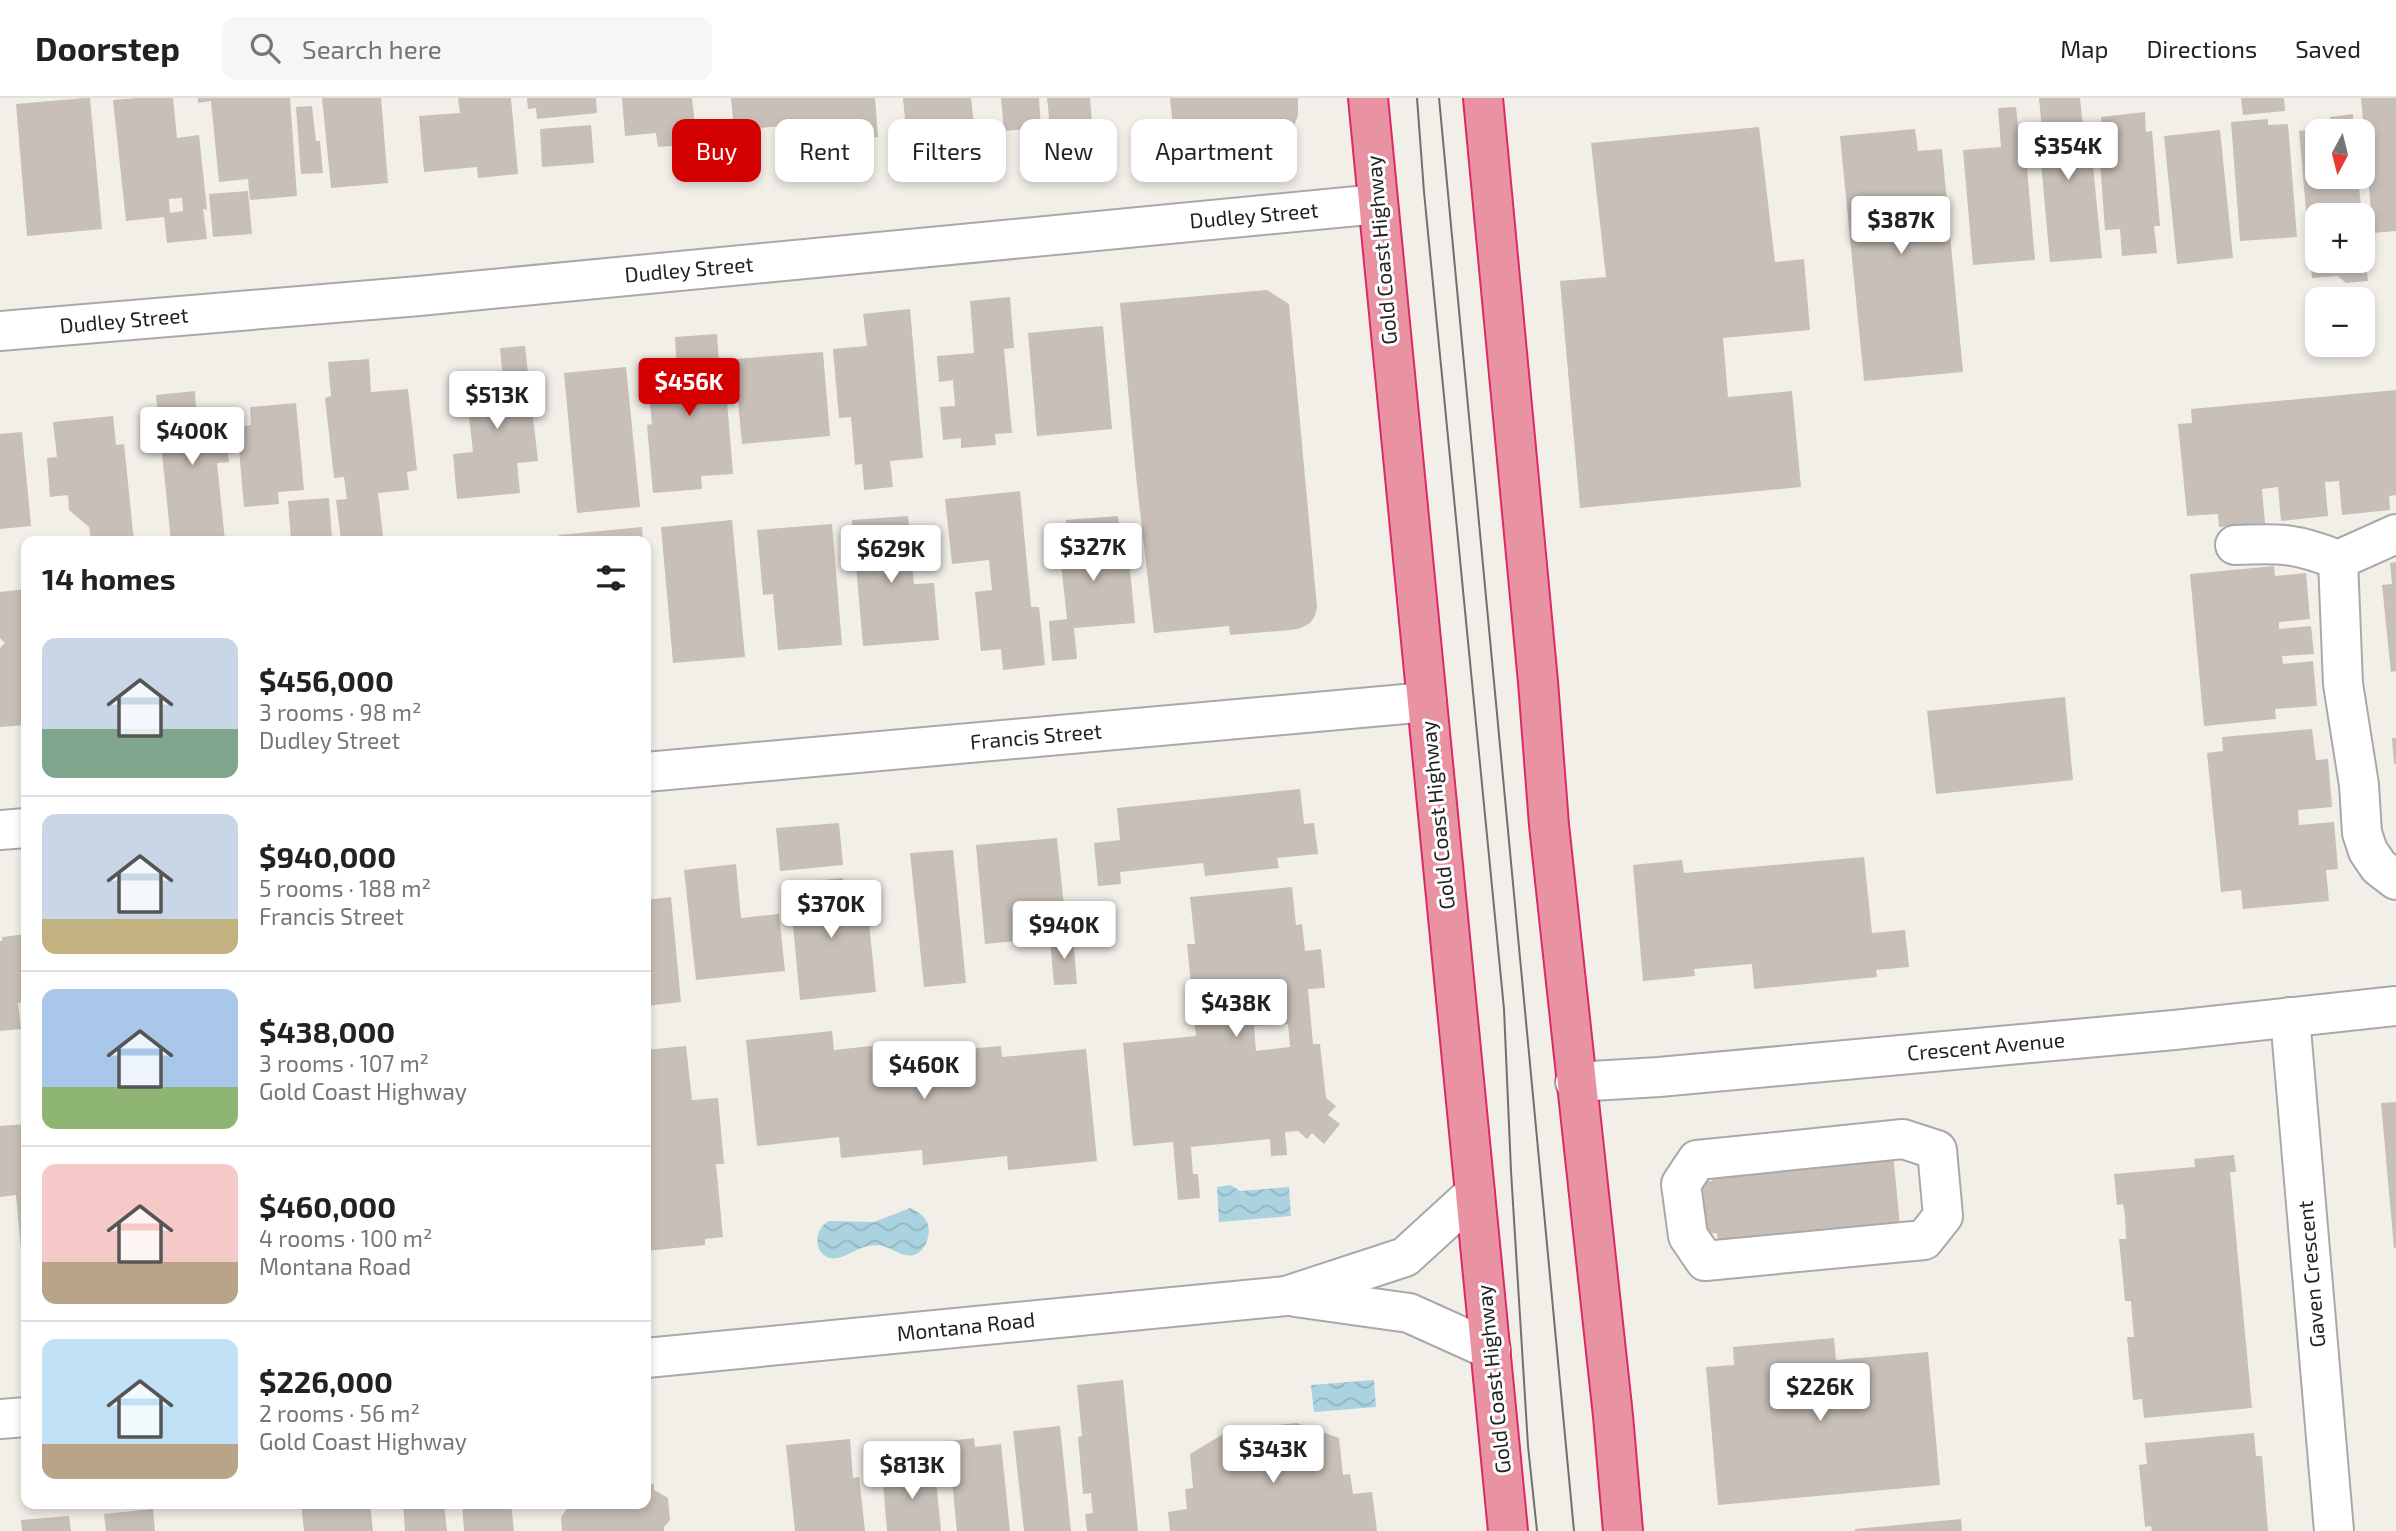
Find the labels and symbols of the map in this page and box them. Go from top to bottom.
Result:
north arrow [2305,119,2375,189]
pin: $354K [2019,122,2117,182]
street label: Gold Coast Highway [1360,154,1401,346]
street label: Dudley Street [1188,196,1319,233]
pin: $387K [1852,197,1950,256]
street label: Dudley Street [623,250,754,287]
street label: Dudley Street [58,301,189,338]
pin: $456K [640,358,738,418]
pin: $513K [448,372,546,431]
pin: $400K [143,408,241,467]
pin: $327K [1044,524,1142,583]
pin: $629K [842,526,940,585]
street label: Francis Street [969,717,1103,754]
street label: Gold Coast Highway [1414,719,1459,911]
pin: $370K [782,880,880,940]
pin: $940K [1015,902,1113,961]
pin: $438K [1187,979,1285,1039]
street label: Crescent Avenue [1906,1026,2066,1065]
pin: $460K [875,1042,973,1101]
street label: Gaven Crescent [2292,1200,2329,1349]
street label: Gold Coast Highway [1470,1283,1515,1475]
street label: Montana Road [895,1306,1036,1345]
pin: $226K [1771,1364,1869,1423]
pin: $343K [1224,1426,1322,1485]
pin: $813K [863,1442,961,1501]

